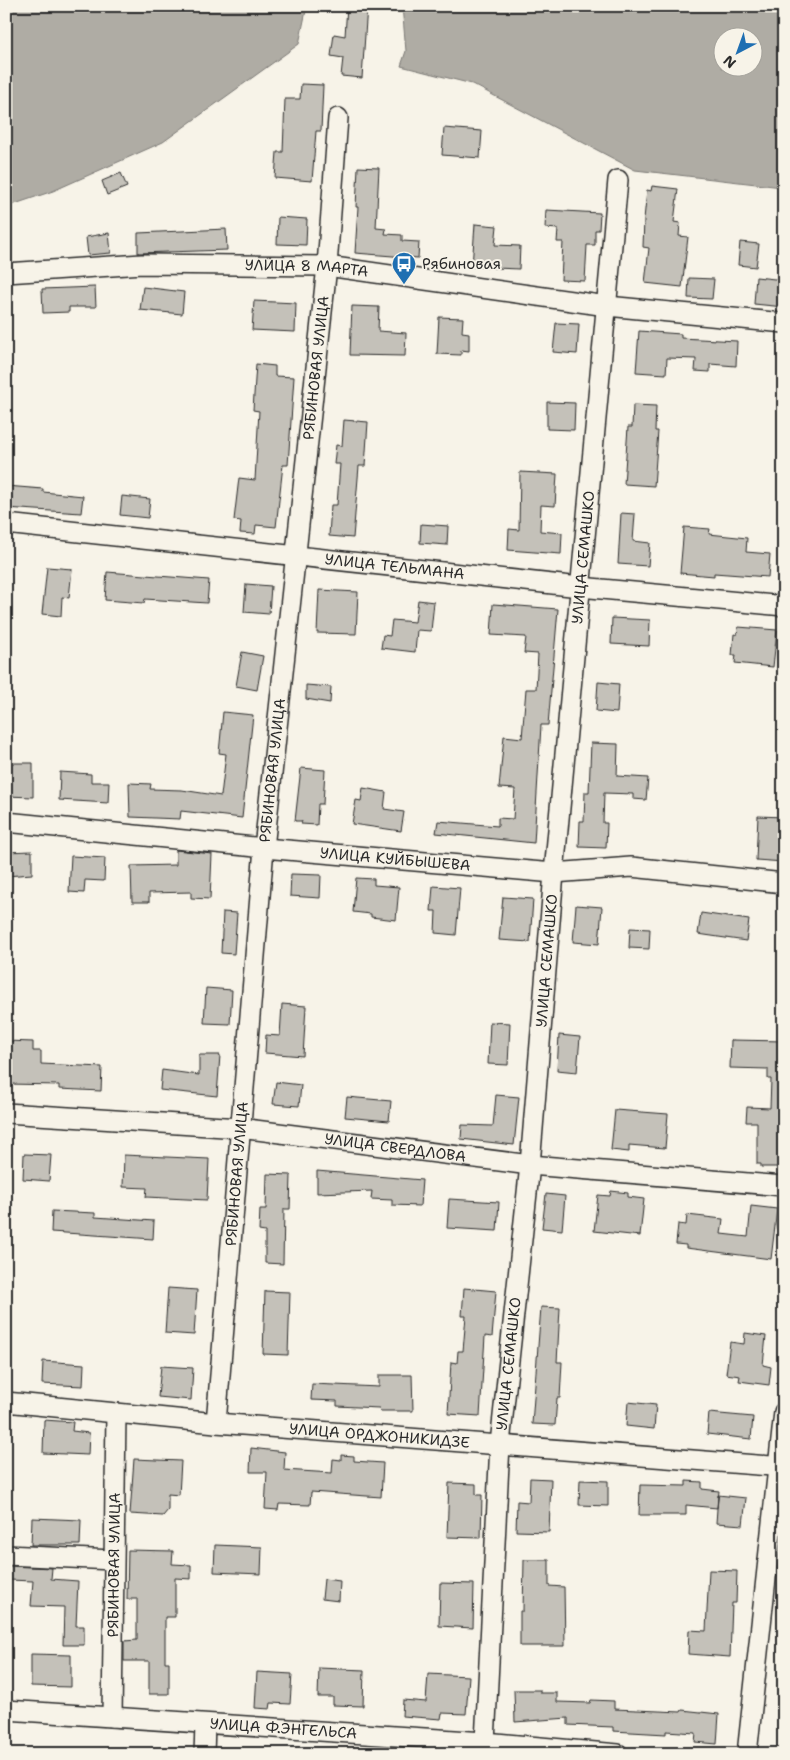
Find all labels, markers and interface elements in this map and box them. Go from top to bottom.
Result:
north arrow [712,28,762,78]
text: N [719,51,740,72]
bus stop icon: Рябиновая [391,251,417,285]
place label: Рябиновая [422,254,501,274]
street label: УЛИЦА 8 МАРТА [245,255,370,282]
street label: РЯБИНОВАЯ УЛИЦА [298,295,334,441]
street label: УЛИЦА СЕМАШКО [567,490,599,625]
street label: УЛИЦА ТЕЛЬМАНА [324,549,466,584]
street label: РЯБИНОВАЯ УЛИЦА [255,697,290,844]
street label: УЛИЦА КУЙБЫШЕВА [319,843,471,876]
street label: УЛИЦА СЕМАШКО [531,893,562,1028]
street label: РЯБИНОВАЯ УЛИЦА [221,1101,253,1247]
street label: УЛИЦА СВЕРДЛОВА [323,1129,467,1167]
street label: УЛИЦА СЕМАШКО [492,1296,526,1431]
street label: УЛИЦА ОРДЖОНИКИДЗЕ [288,1419,471,1453]
street label: РЯБИНОВАЯ УЛИЦА [103,1492,125,1638]
street label: УЛИЦА Ф.ЭНГЕЛЬСА [209,1714,358,1743]

